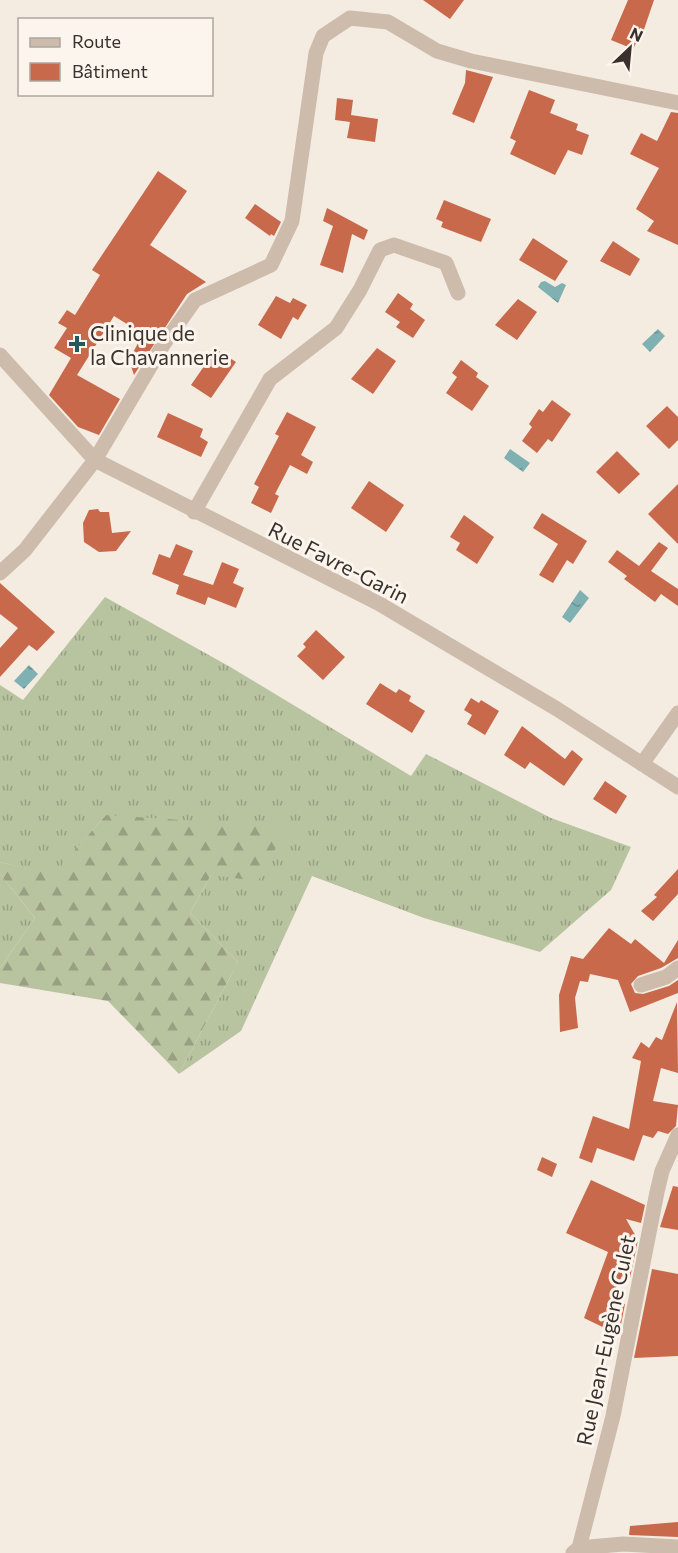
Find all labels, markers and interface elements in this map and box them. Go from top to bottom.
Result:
legend [18,18,213,96]
north arrow [600,18,660,78]
text: N [627,23,646,45]
text: Route [72,30,121,52]
text: Bâtiment [72,60,148,82]
place label: Clinique de la Chavannerie [90,320,229,369]
marker: Clinique de la Chavannerie [68,335,86,353]
street label: Rue Favre-Garin [265,516,413,608]
street label: Rue Jean-Eugène Culet [570,1233,640,1447]

